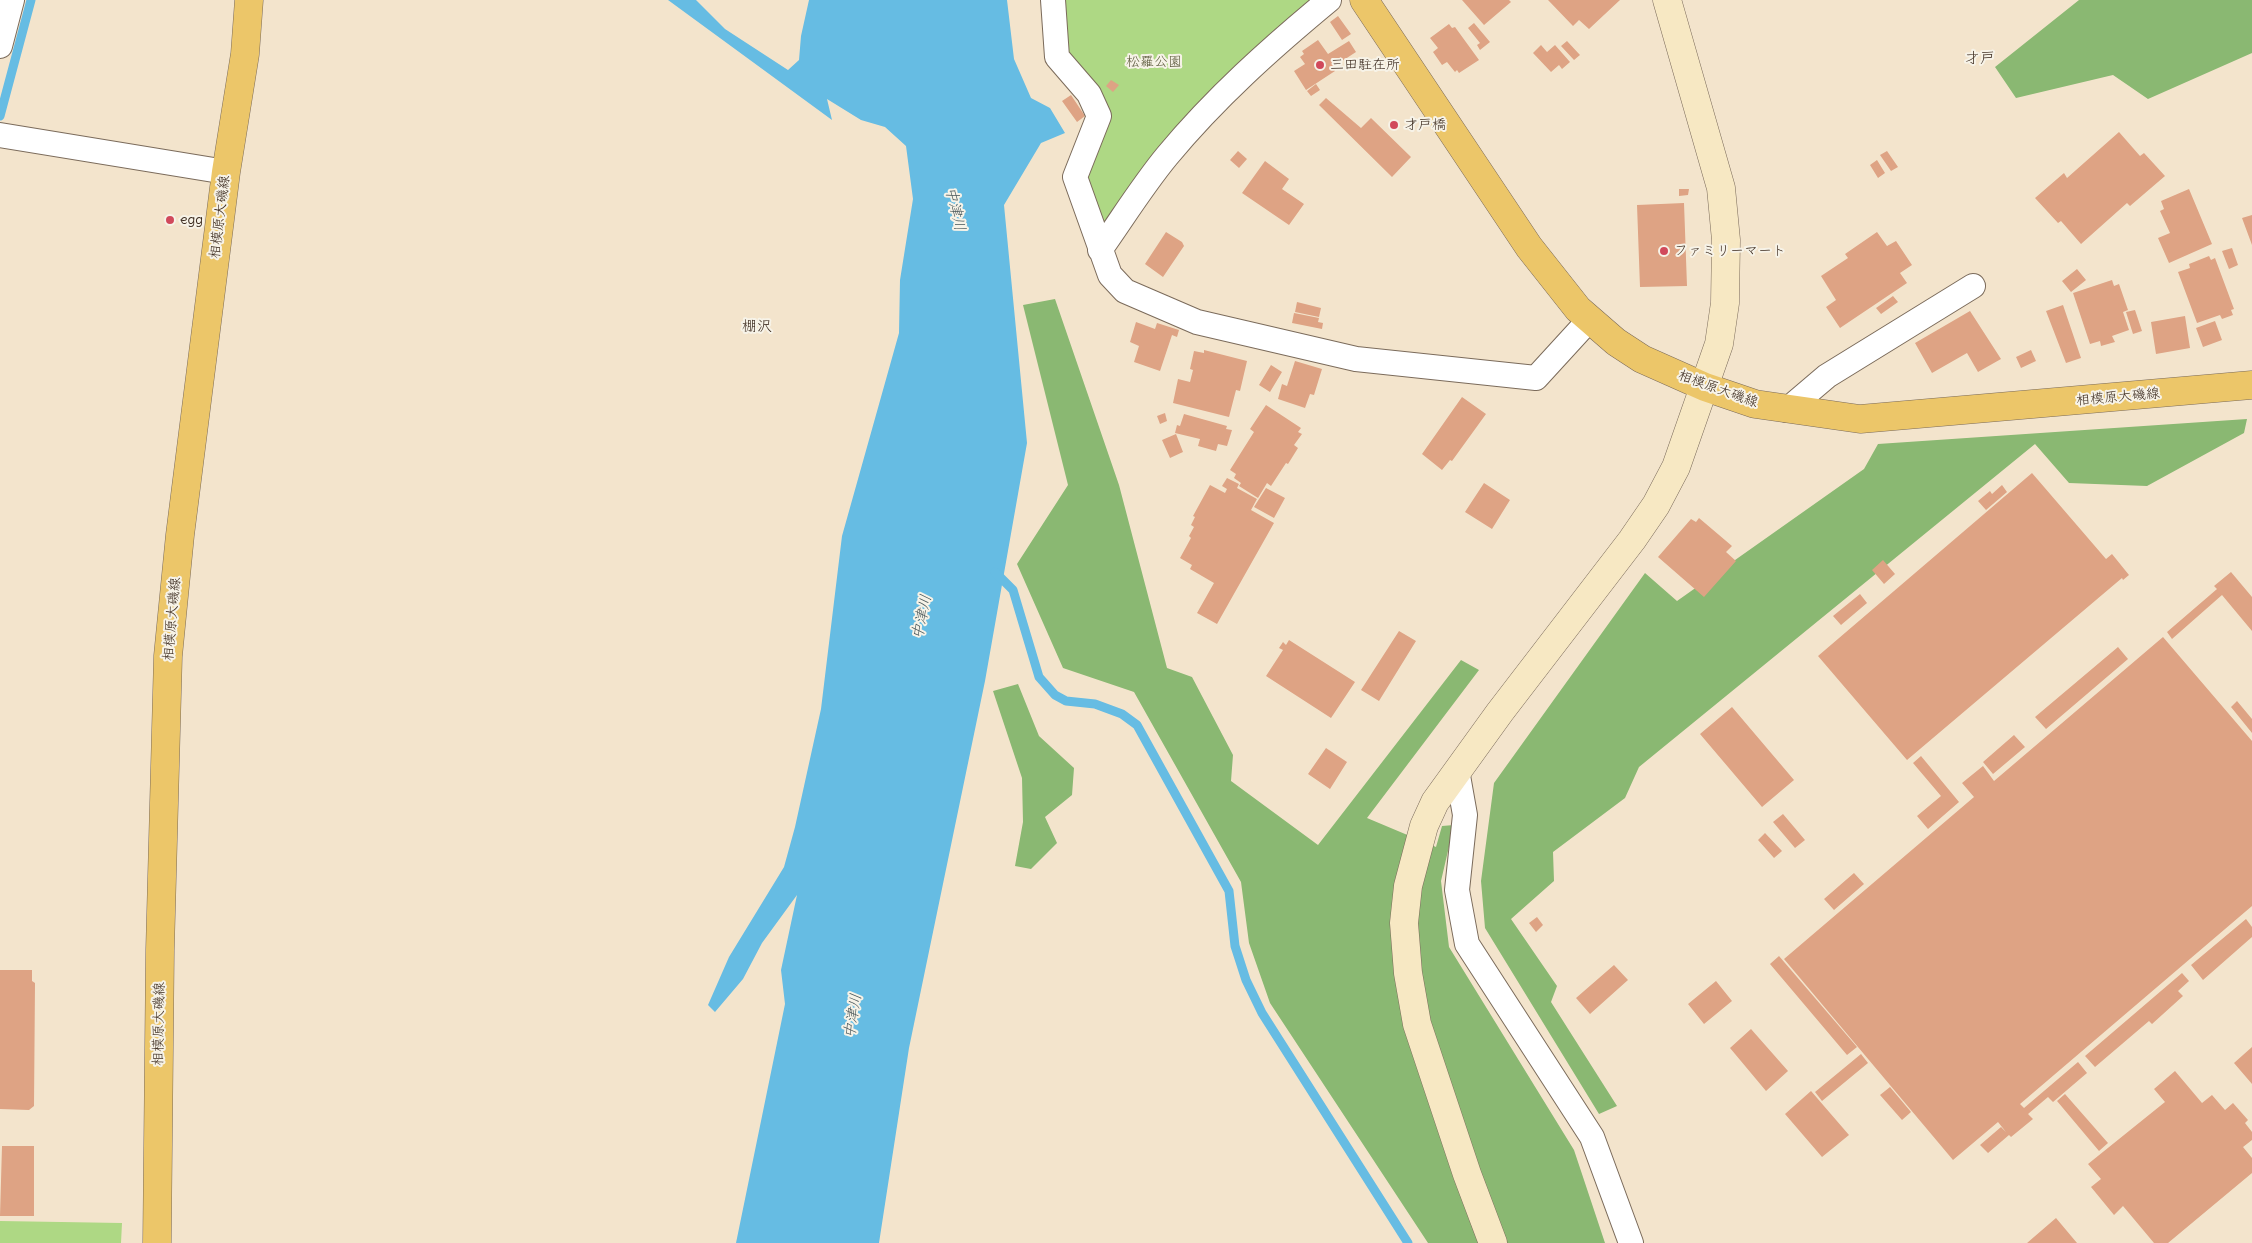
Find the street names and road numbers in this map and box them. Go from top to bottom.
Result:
street label: 相模原大磯線 [207,174,233,260]
street label: 相模原大磯線 [1676,367,1760,411]
street label: 相模原大磯線 [2075,385,2161,409]
street label: 相模原大磯線 [160,576,184,662]
street label: 相模原大磯線 [150,982,168,1066]

